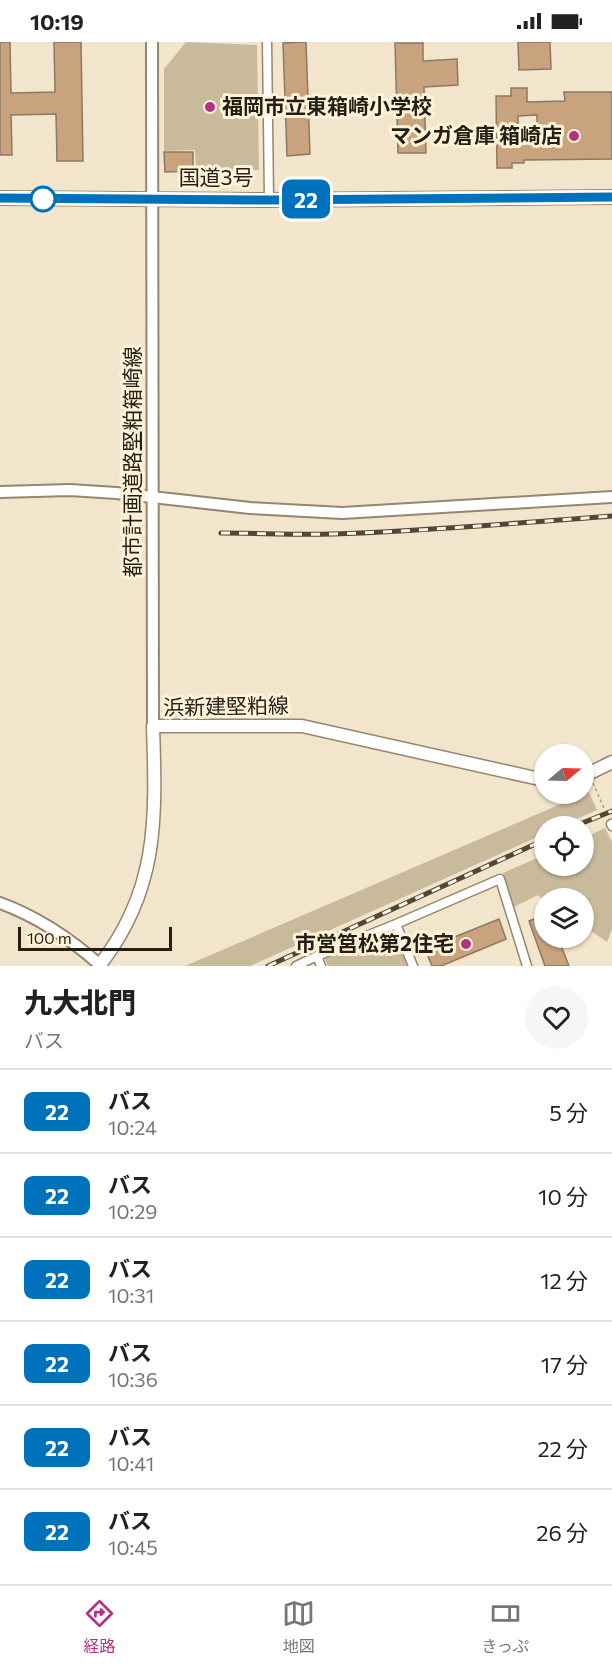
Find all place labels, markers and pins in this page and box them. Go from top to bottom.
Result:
place label: 福岡市立東箱崎小学校 [222,93,432,118]
marker: 福岡市立東箱崎小学校 [203,100,217,114]
place label: マンガ倉庫 箱崎店 [390,122,562,147]
marker: マンガ倉庫 箱崎店 [567,129,581,143]
unlabelled marker [30,186,56,212]
place label: 市営筥松第2住宅 [295,930,454,955]
marker: 市営筥松第2住宅 [459,937,473,951]

